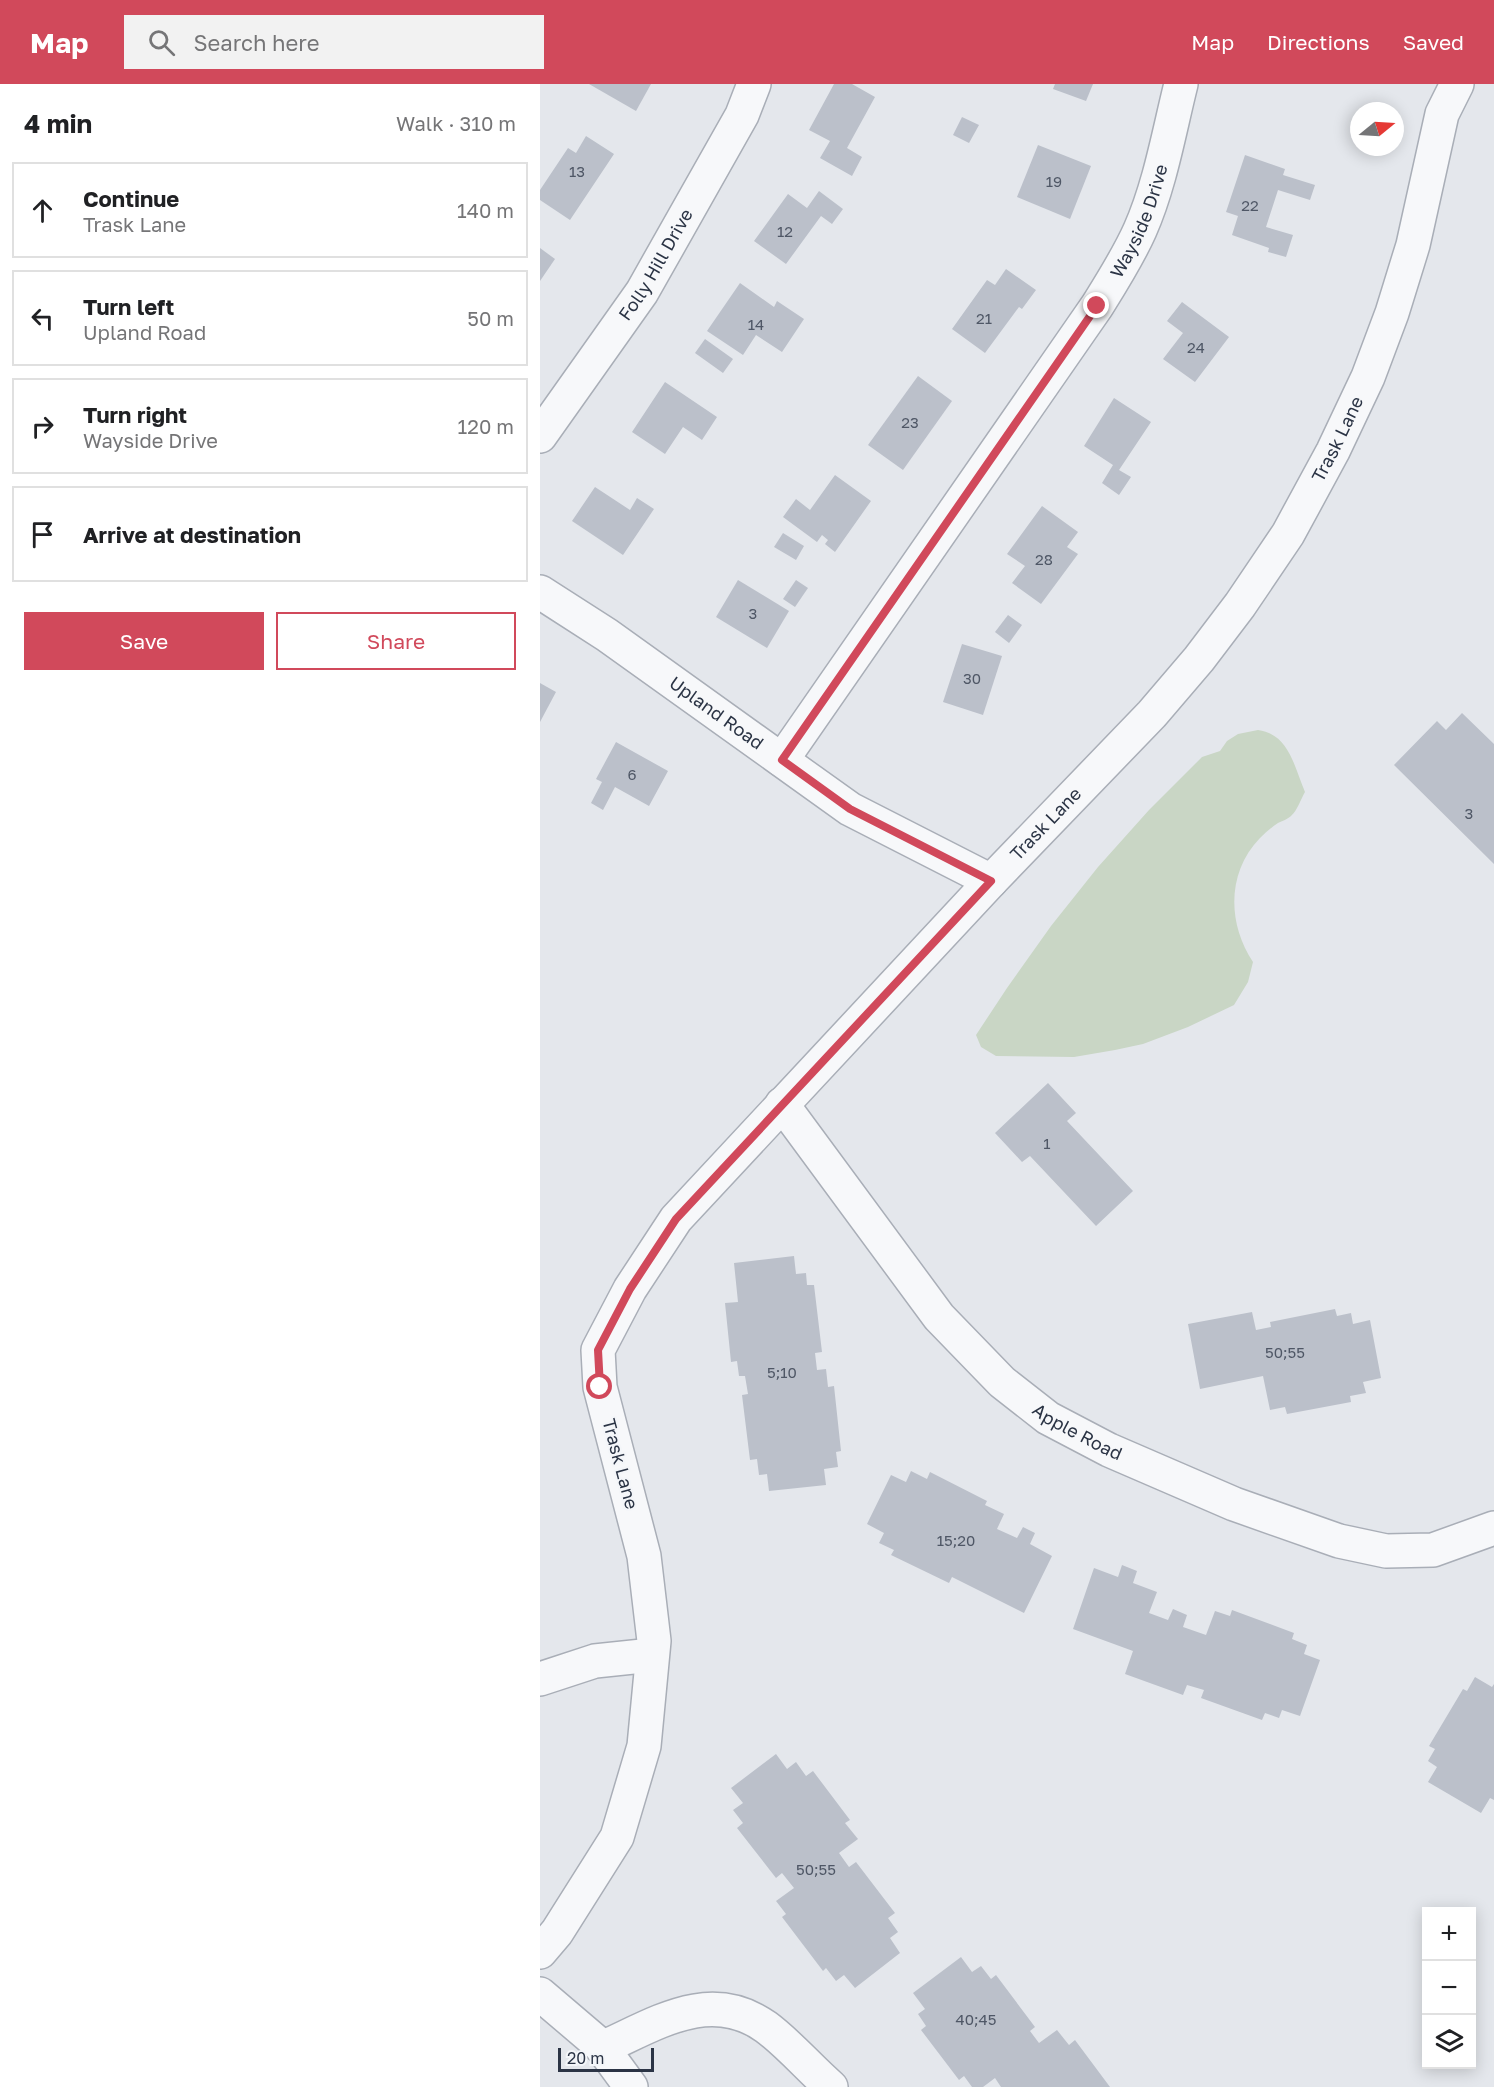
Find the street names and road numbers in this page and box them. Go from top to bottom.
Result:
street label: Wayside Drive [1105,162,1171,282]
street label: Folly Hill Drive [613,205,697,324]
street label: Trask Lane [1306,392,1367,485]
street label: Upland Road [665,671,768,754]
street label: Trask Lane [1005,782,1085,864]
street label: Apple Road [1028,1398,1126,1464]
street label: Trask Lane [598,1416,644,1511]

